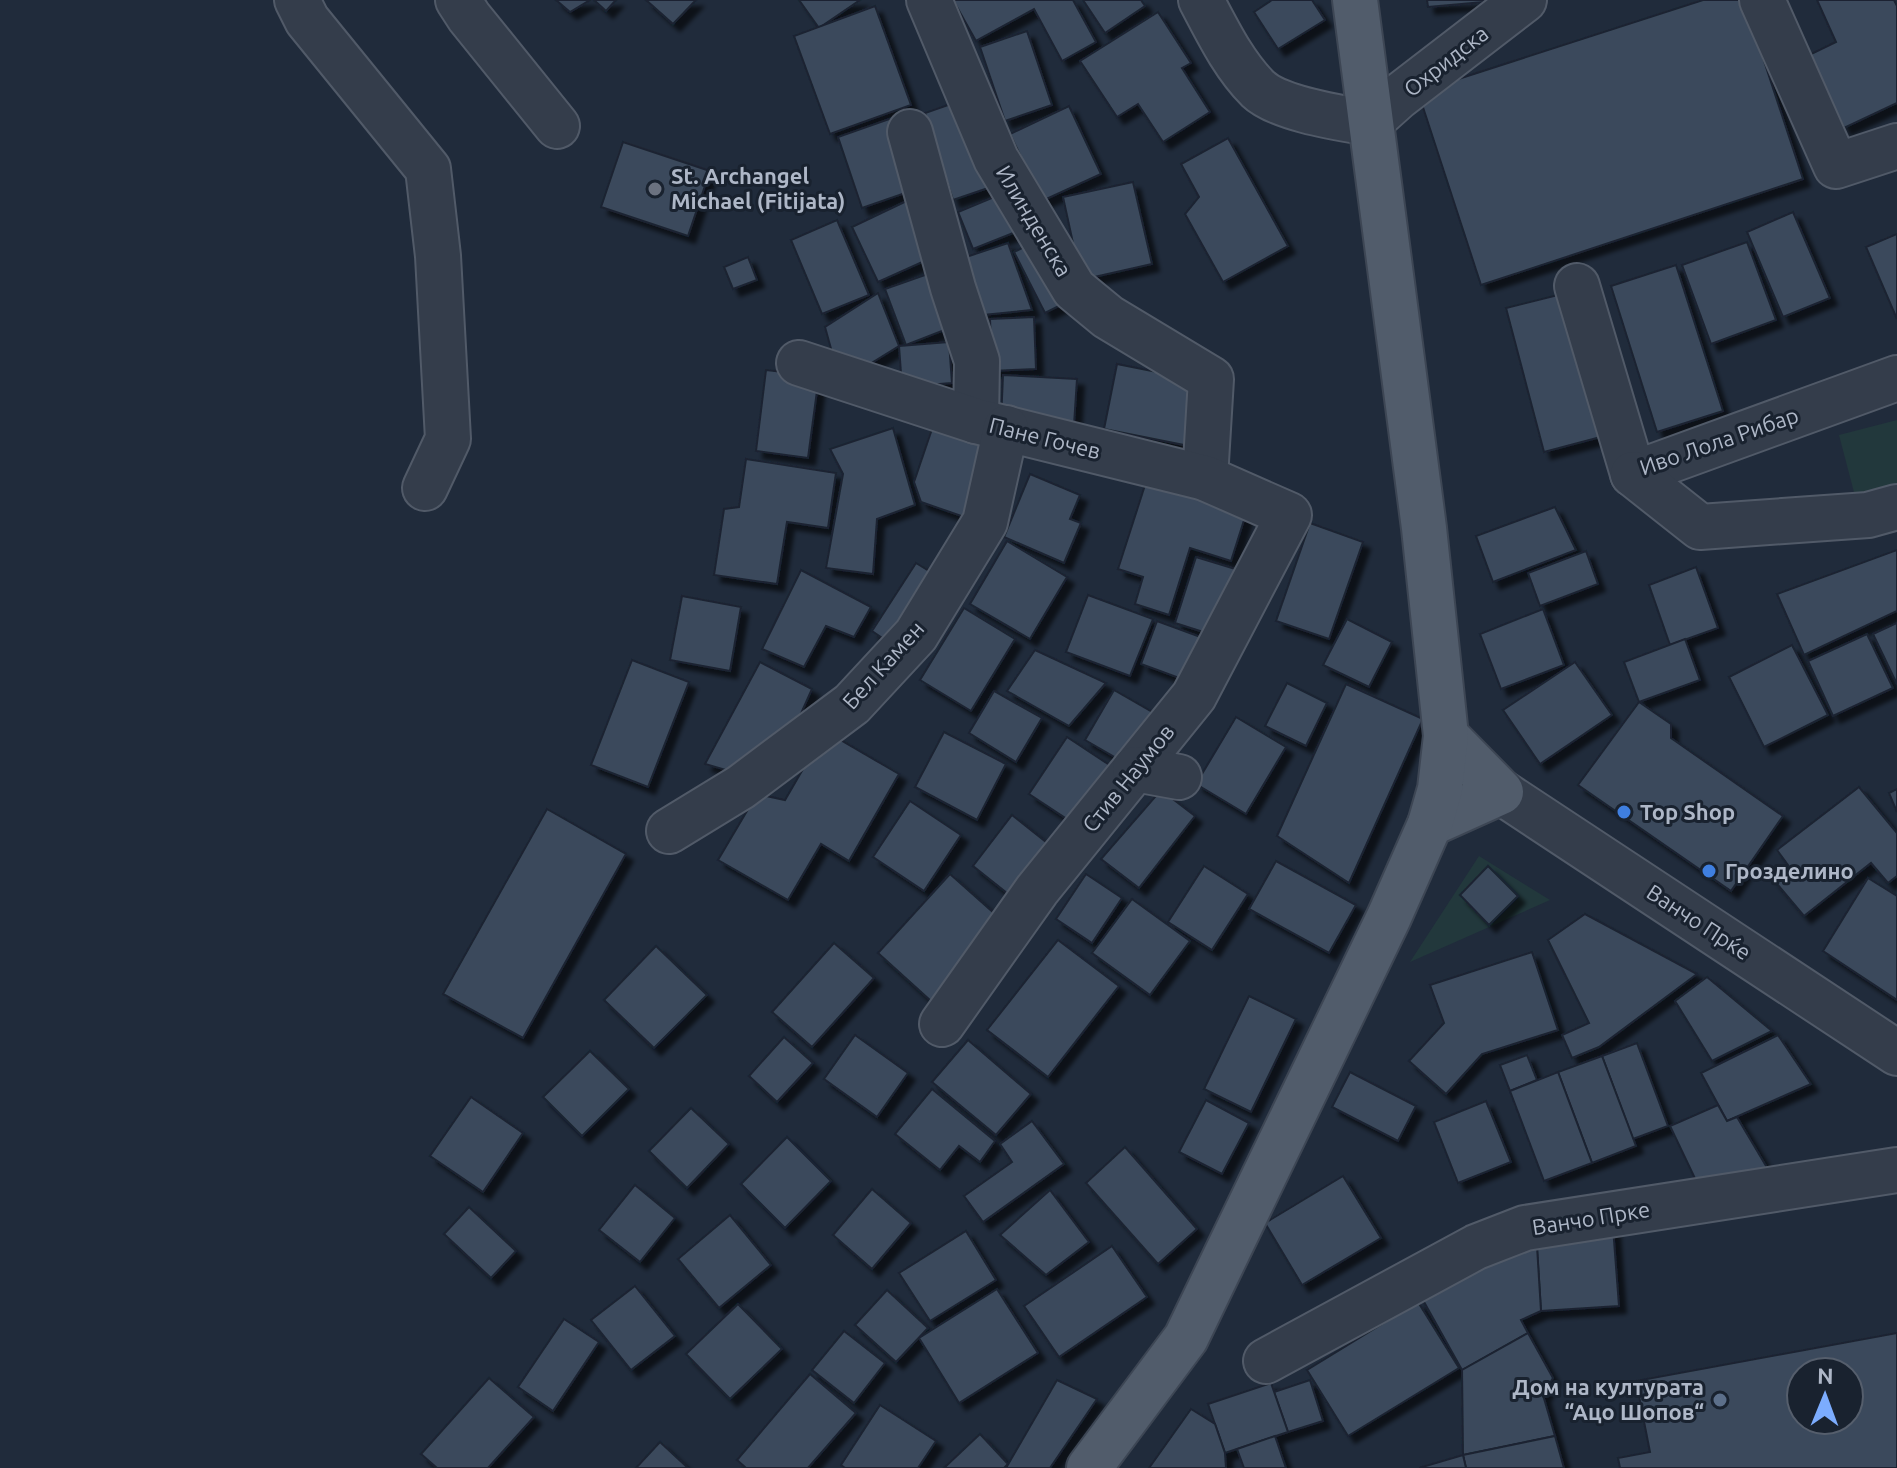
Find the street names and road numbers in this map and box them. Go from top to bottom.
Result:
street label: Охридска [1399,20,1493,101]
street label: Илинденска [991,161,1077,281]
street label: Иво Лола Рибар [1636,402,1802,479]
street label: Пане Гочев [987,412,1103,463]
street label: Бел Камен [837,616,928,714]
street label: Стив Наумов [1077,719,1179,837]
street label: Ванчо Прќе [1643,879,1756,964]
street label: Ванчо Прке [1530,1196,1652,1239]

